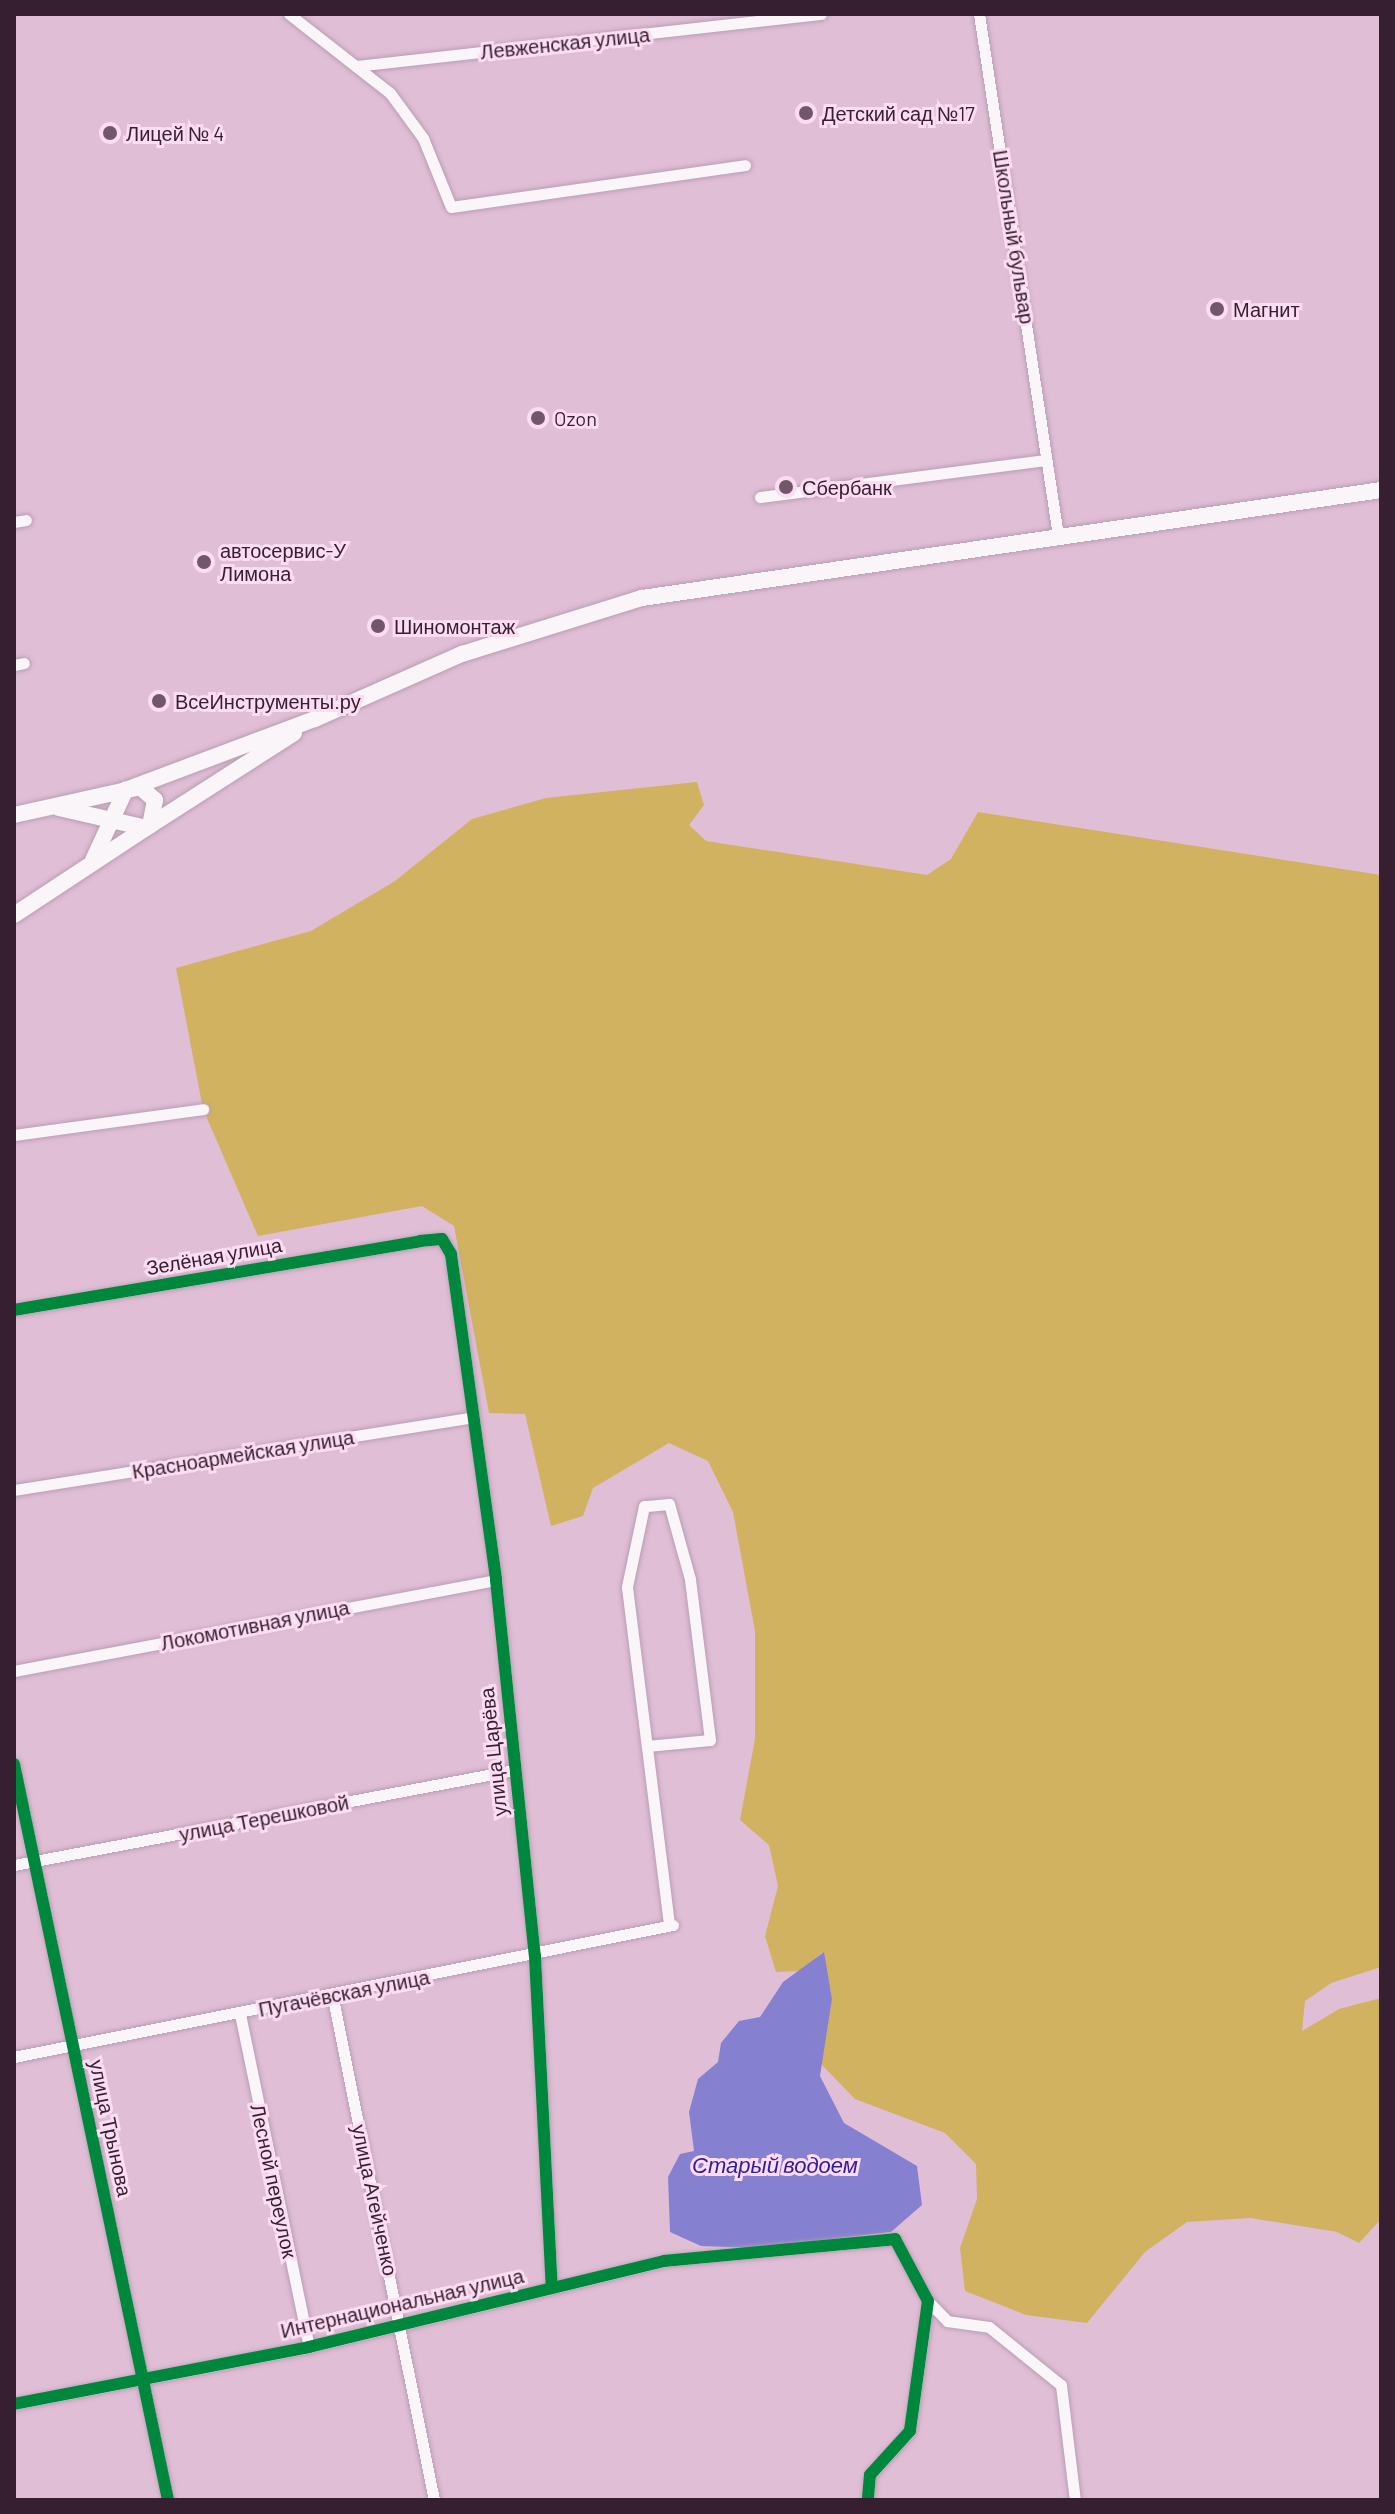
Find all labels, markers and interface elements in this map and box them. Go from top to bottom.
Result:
street label: Левженская улица [479,22,651,64]
place label: Детский сад №17 [822,101,975,125]
marker: Детский сад №17 [797,104,815,122]
place label: Лицей № 4 [126,121,224,145]
marker: Лицей № 4 [101,124,119,142]
street label: Школьный бульвар [988,148,1040,326]
place label: Магнит [1233,297,1300,321]
marker: Магнит [1208,300,1226,318]
place label: Ozon [554,406,597,430]
marker: Ozon [529,409,547,427]
place label: Сбербанк [802,475,892,499]
marker: Сбербанк [777,478,795,496]
place label: автосервис-У Лимона [220,538,346,585]
marker: автосервис-У Лимона [195,553,213,571]
place label: Шиномонтаж [394,614,515,638]
marker: Шиномонтаж [369,617,387,635]
place label: ВсеИнструменты.ру [175,689,361,713]
marker: ВсеИнструменты.ру [150,692,168,710]
street label: Зелёная улица [144,1232,284,1280]
street label: Красноармейская улица [130,1425,356,1483]
street label: Локомотивная улица [159,1595,351,1655]
street label: улица Царёва [474,1687,512,1817]
street label: улица Терешковой [177,1790,351,1846]
street label: Пугачёвская улица [256,1965,432,2021]
street label: улица Трынова [85,2057,137,2199]
street label: Лесной переулок [246,2102,302,2260]
street label: улица Агейченко [347,2122,403,2278]
water label: Старый водоем [692,2152,858,2178]
street label: Интернациональная улица [278,2263,526,2343]

